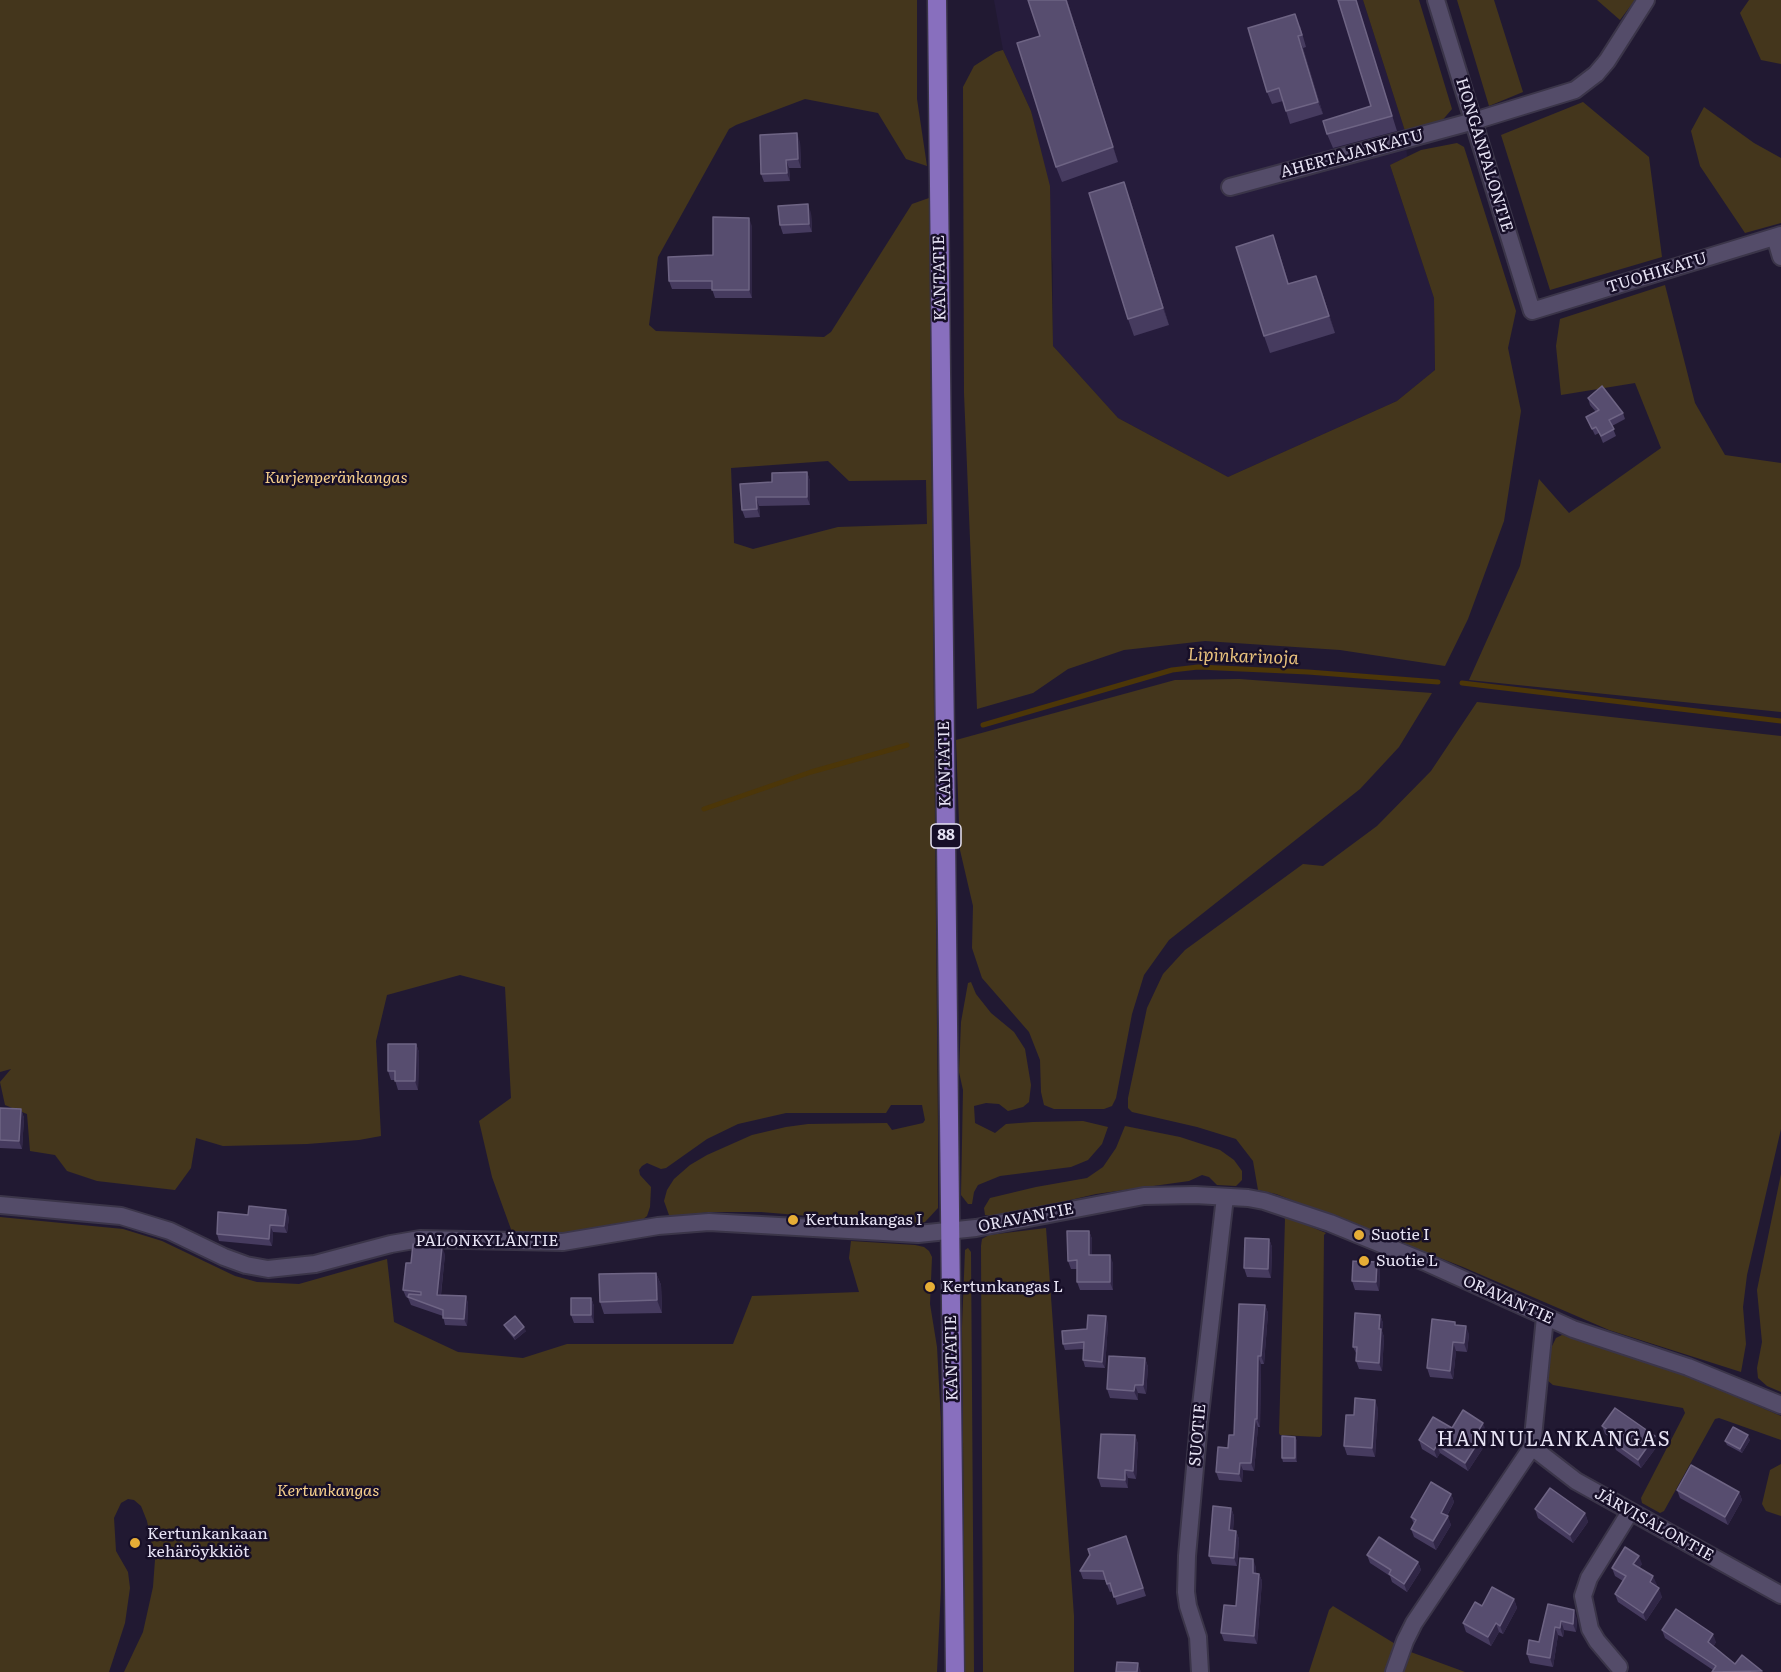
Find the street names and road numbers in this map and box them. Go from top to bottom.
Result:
street label: HONGANPALONTIE [1451,76,1517,234]
street label: AHERTAJANKATU [1278,126,1426,182]
street label: KANTATIE [930,235,950,321]
street label: TUOHIKATU [1605,249,1709,297]
street label: KANTATIE [935,721,955,807]
road number: 88 [931,824,961,848]
street label: ORAVANTIE [976,1199,1076,1237]
street label: PALONKYLÄNTIE [416,1231,558,1251]
street label: ORAVANTIE [1460,1271,1556,1329]
street label: KANTATIE [942,1315,962,1401]
street label: SUOTIE [1186,1403,1210,1467]
street label: JÄRVISALONTIE [1591,1484,1717,1566]

